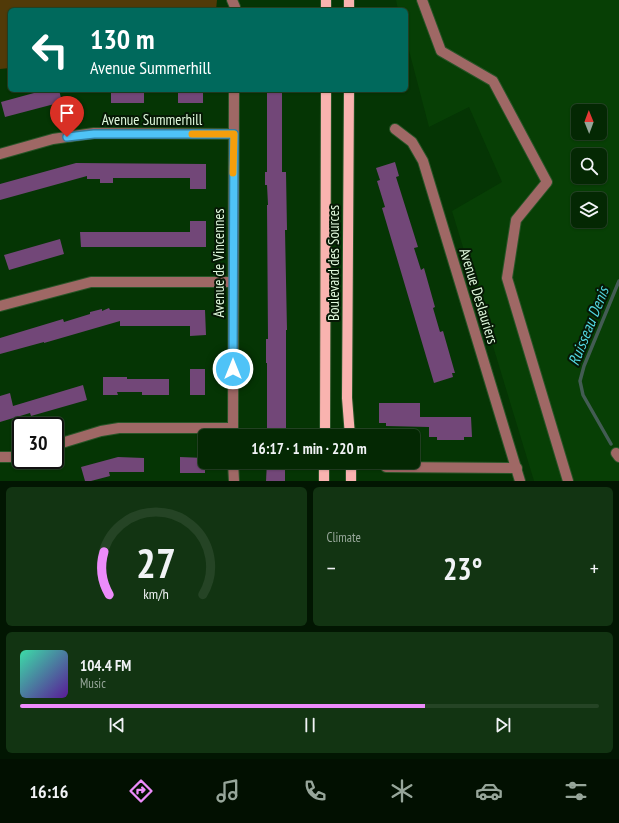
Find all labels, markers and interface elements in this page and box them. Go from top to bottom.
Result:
text: 130 m [90,20,154,57]
icon: left [24,24,76,76]
text: Avenue Summerhill [90,56,211,79]
pin [50,96,84,137]
icon: arrive [56,102,78,124]
north arrow [571,104,607,140]
map controls [571,104,607,228]
street label: Avenue Summerhill [102,110,203,129]
button: search [571,148,607,184]
button: layers [571,192,607,228]
street label: Boulevard des Sources [324,205,343,321]
street label: Avenue de Vincennes [209,208,228,318]
street label: Avenue Deslauriers [455,246,503,346]
water label: Ruisseau Denis [563,282,613,368]
position arrow [212,348,254,390]
speed limit sign: 30 [12,417,64,469]
text: 16:17 · 1 min · 220 m [251,439,367,458]
text: Climate [327,529,361,546]
text: 27 [136,535,176,588]
text: 23° [443,549,483,588]
text: − [327,554,336,582]
text: + [590,554,599,582]
text: km/h [144,583,169,602]
text: 104.4 FM [80,656,131,675]
text: Music [80,675,106,692]
icon: previous [106,714,128,736]
icon: pause [299,714,321,736]
icon: next [492,714,514,736]
icon: directions [127,777,155,805]
icon: music [214,777,242,805]
icon: phone [301,777,329,805]
icon: climate [388,777,416,805]
icon: car [475,777,503,805]
icon: filters [562,777,590,805]
text: 16:16 [29,780,68,803]

